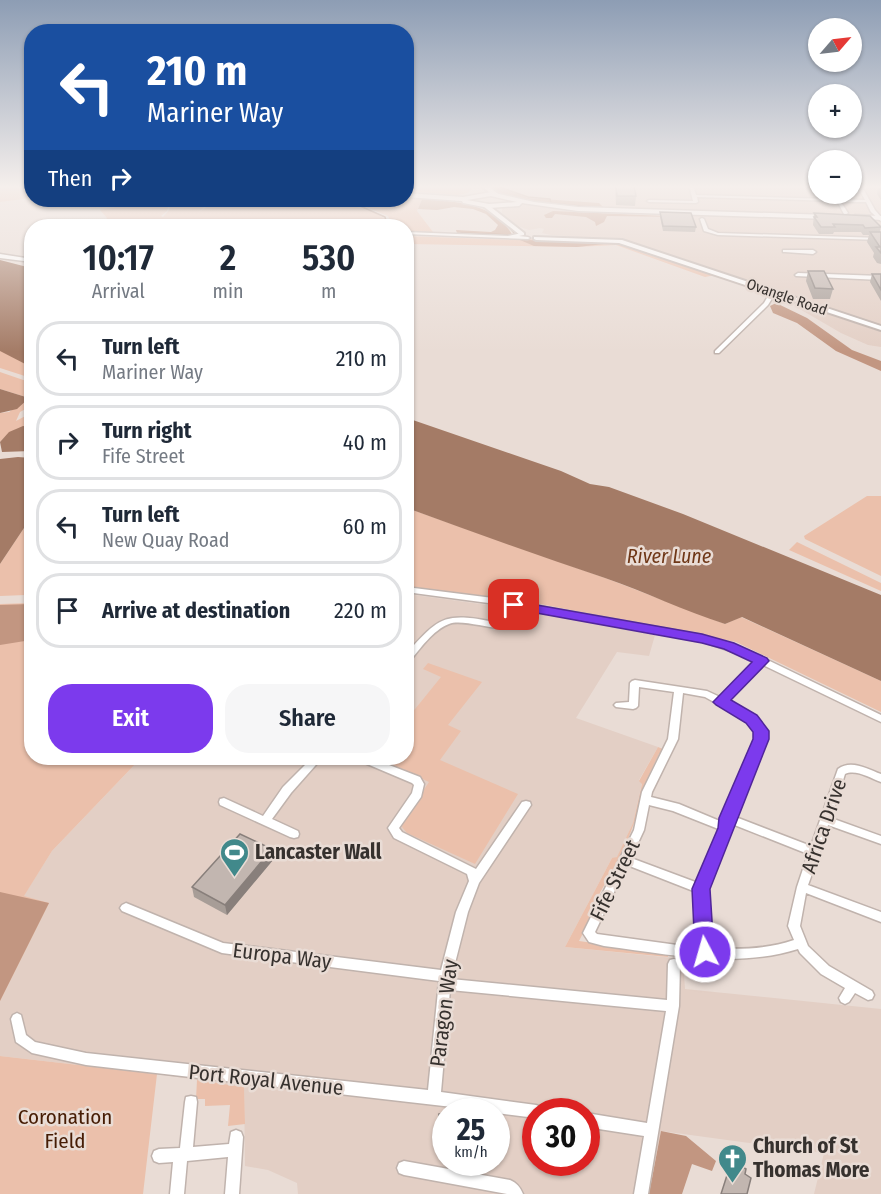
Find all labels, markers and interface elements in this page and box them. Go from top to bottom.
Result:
north arrow [808,18,862,72]
map controls [808,18,862,204]
text: 210 m [147,46,247,96]
icon: left [48,48,126,126]
button: + [808,84,862,138]
text: Mariner Way [147,97,283,129]
button: − [808,150,862,204]
icon: right [104,162,137,195]
text: Then [48,165,92,192]
text: 10:17 [83,236,154,280]
text: 2 [220,236,236,280]
text: 530 [302,236,355,280]
street label: Ovangle Road [744,275,830,319]
text: Arrival [92,279,145,303]
text: min [213,279,243,303]
text: m [321,279,336,303]
text: Turn left [102,333,180,360]
icon: left [51,342,84,375]
text: 210 m [336,345,387,372]
text: Mariner Way [102,360,203,384]
text: Turn right [102,417,191,444]
icon: right [51,426,84,459]
text: 40 m [343,429,387,456]
text: Fife Street [102,444,185,468]
text: Turn left [102,501,180,528]
icon: left [51,510,84,543]
text: 60 m [343,513,387,540]
text: New Quay Road [102,528,229,552]
water label: River Lune [627,544,712,568]
pin [488,579,539,630]
icon: arrive [497,588,530,621]
icon: arrive [51,594,84,627]
text: Arrive at destination [102,597,290,624]
text: 220 m [334,597,387,624]
button: Exit [48,684,213,753]
button: Share [225,684,390,753]
street label: Africa Drive [796,775,852,877]
street label: Fife Street [584,835,646,925]
sports icon: Lancaster Wall [218,836,250,878]
place label: Lancaster Wall [255,839,382,865]
position arrow [673,920,737,984]
street label: Europa Way [231,937,333,975]
street label: Paragon Way [425,957,464,1068]
street label: Port Royal Avenue [187,1059,345,1101]
speed limit sign: 30 [522,1098,600,1176]
park label: Coronation Field [18,1104,112,1154]
text: 25 [457,1112,485,1148]
place label: Church of St Thomas More [753,1133,870,1183]
church icon: Church of St Thomas More [716,1142,748,1184]
text: km/h [454,1143,488,1161]

